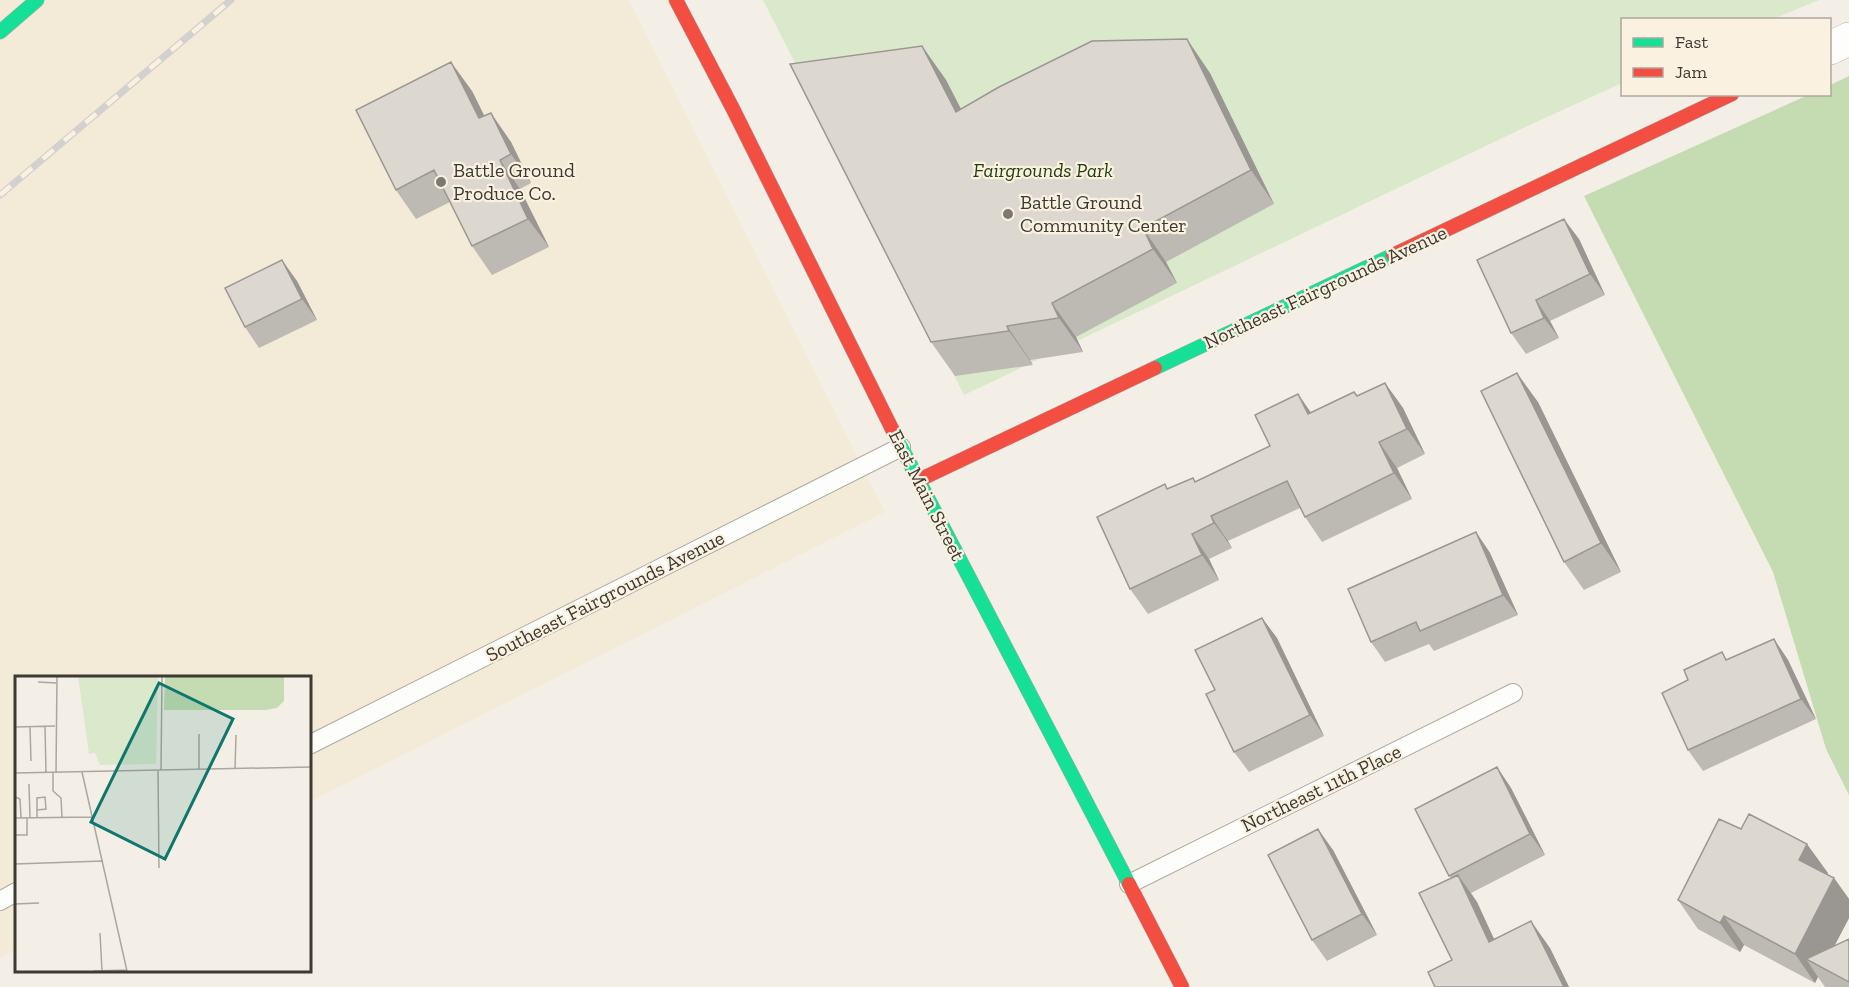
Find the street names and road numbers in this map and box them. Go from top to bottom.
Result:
street label: Northeast Fairgrounds Avenue [1200,220,1450,354]
street label: East Main Street [884,426,971,565]
street label: Southeast Fairgrounds Avenue [482,525,728,667]
street label: Northeast 11th Place [1237,739,1405,837]

